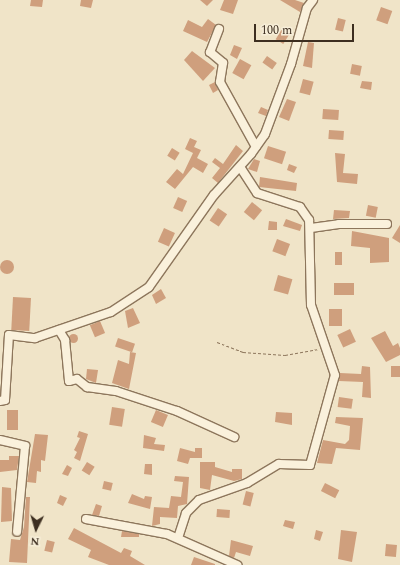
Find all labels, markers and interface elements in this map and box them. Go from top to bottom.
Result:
scale bar [256,16,356,42]
text: 100 m [261,21,292,40]
north arrow [16,509,56,549]
text: N [30,533,40,550]

